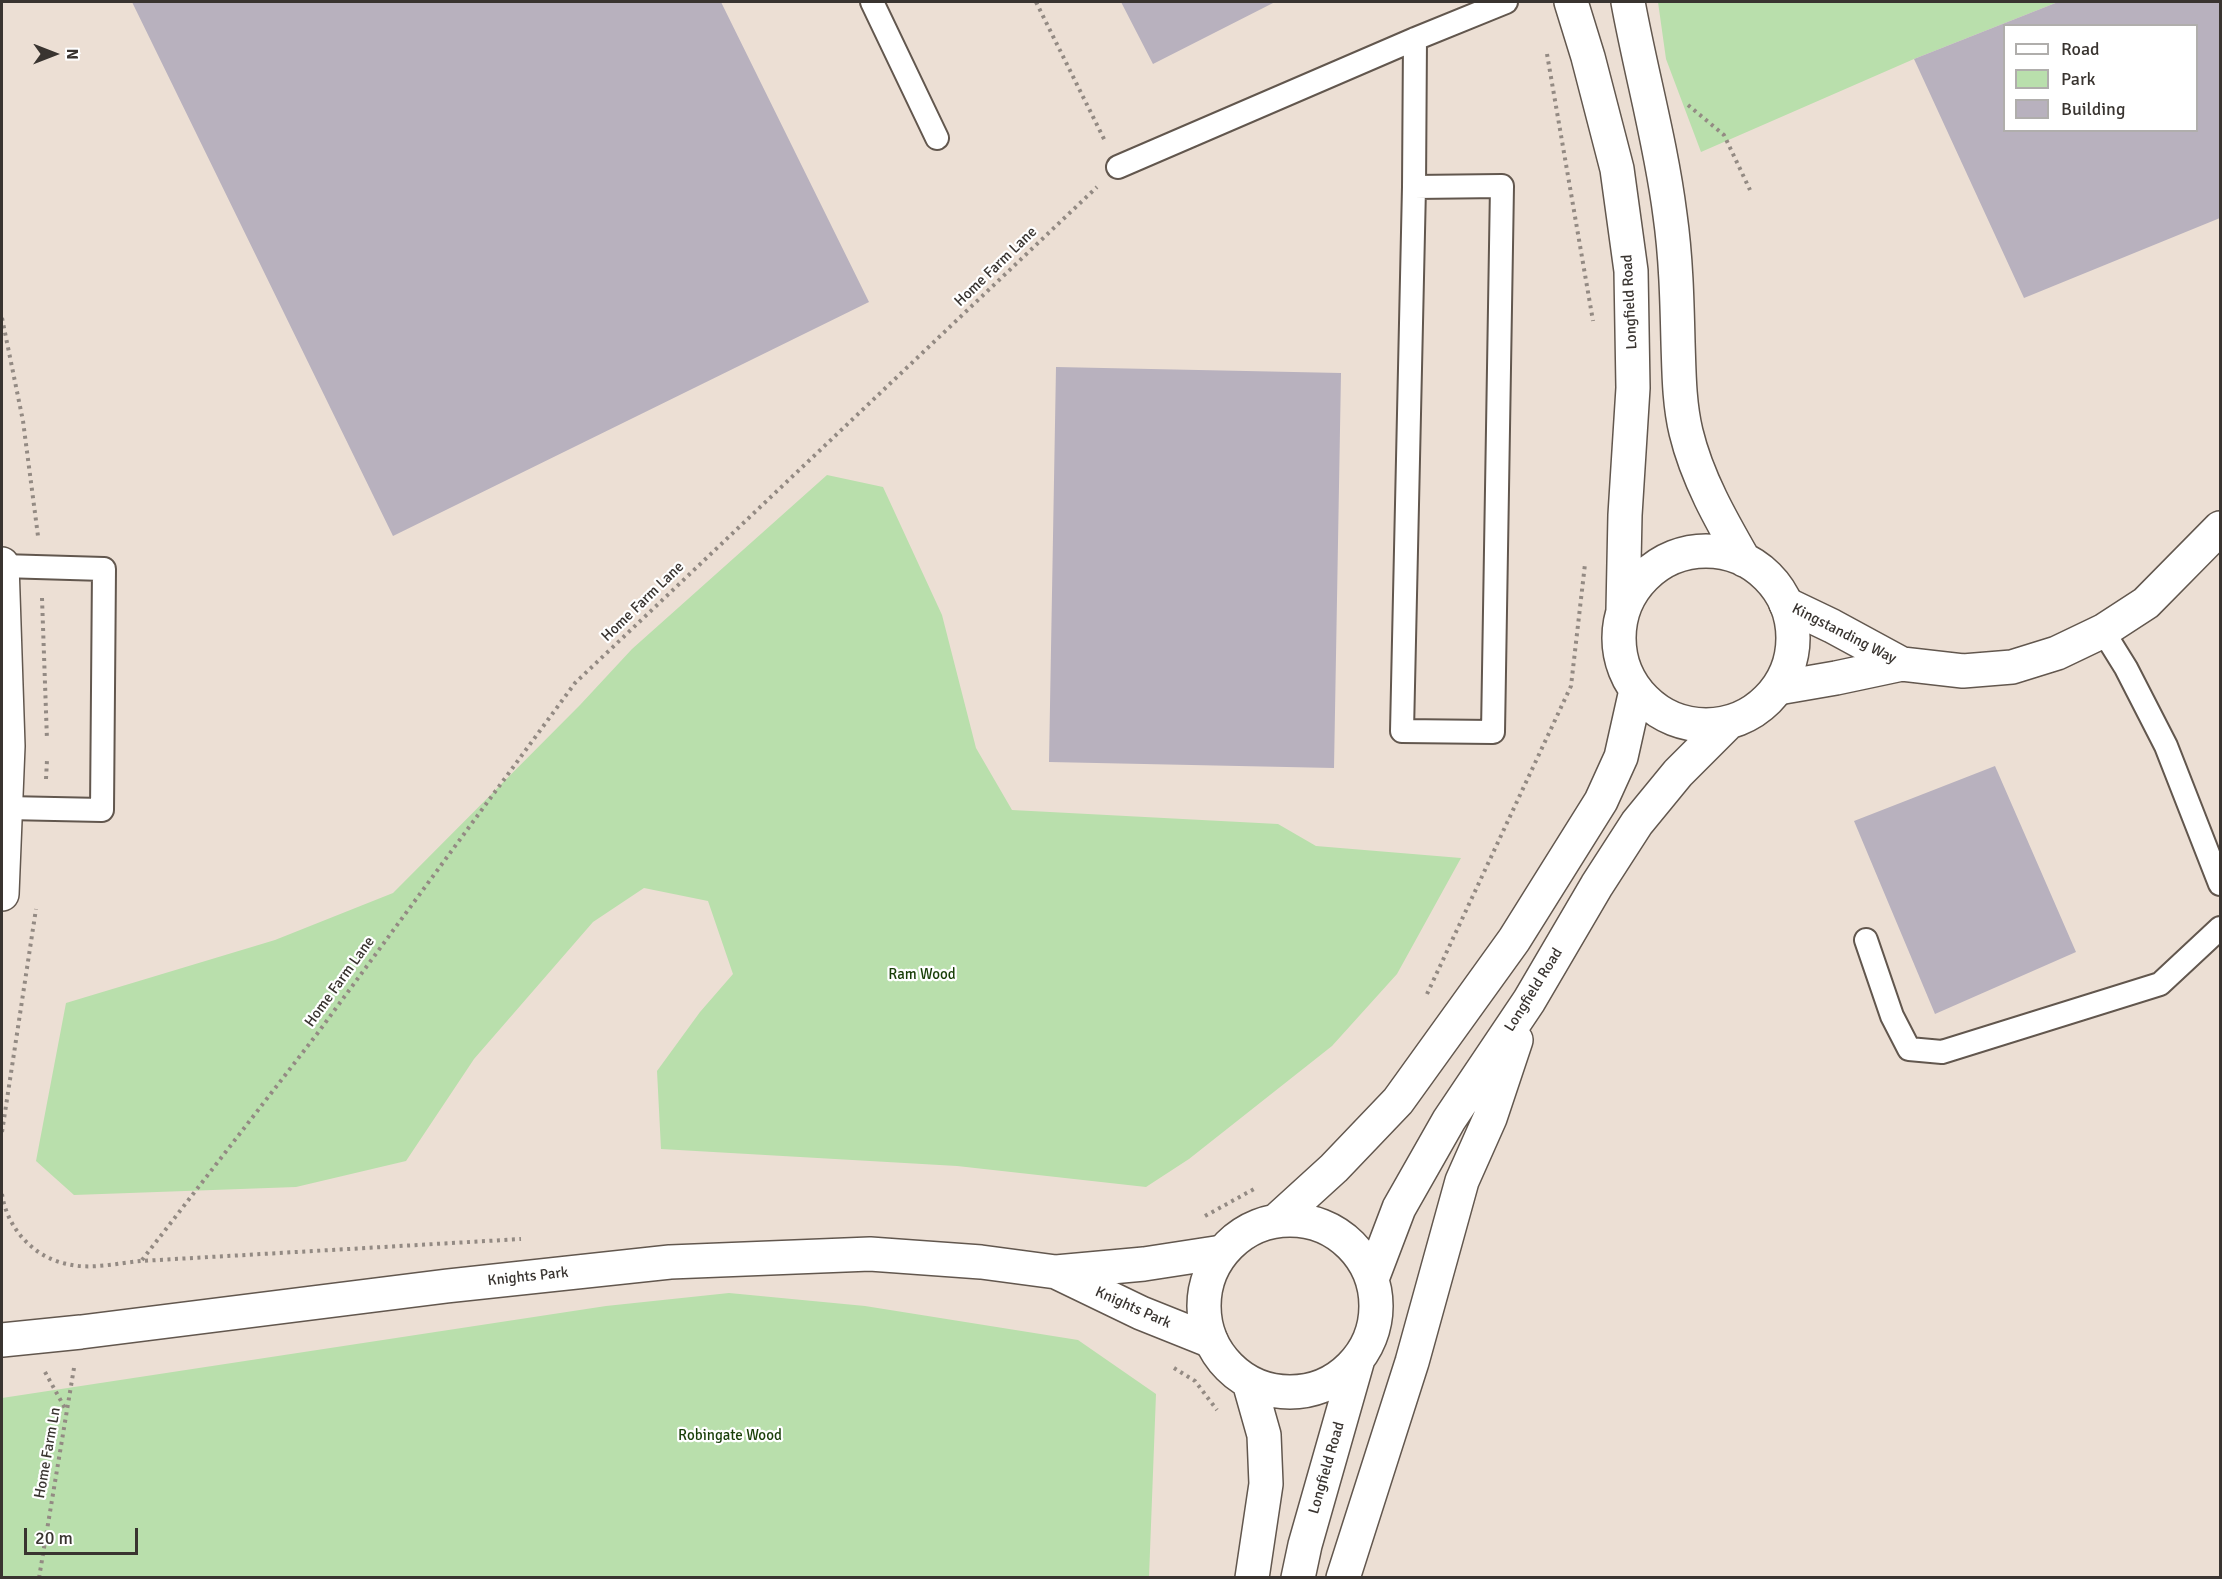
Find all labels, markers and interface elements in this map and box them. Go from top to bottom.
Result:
north arrow [24,24,84,84]
legend [2003,24,2198,132]
text: Road [2061,38,2100,60]
text: N [62,48,82,60]
text: Park [2061,68,2096,90]
text: Building [2061,98,2125,120]
street label: Home Farm Lane [951,223,1041,311]
street label: Longfield Road [1619,254,1641,350]
street label: Home Farm Lane [598,558,688,646]
street label: Kingstanding Way [1789,600,1899,668]
street label: Home Farm Lane [301,933,379,1031]
street label: Longfield Road [1501,945,1567,1035]
park label: Ram Wood [888,966,956,984]
street label: Knights Park [487,1264,569,1290]
street label: Knights Park [1092,1283,1174,1333]
street label: Home Farm Ln [31,1406,65,1500]
street label: Longfield Road [1305,1420,1349,1516]
park label: Robingate Wood [678,1427,782,1445]
scale bar [27,1516,141,1554]
text: 20 m [35,1527,73,1549]

